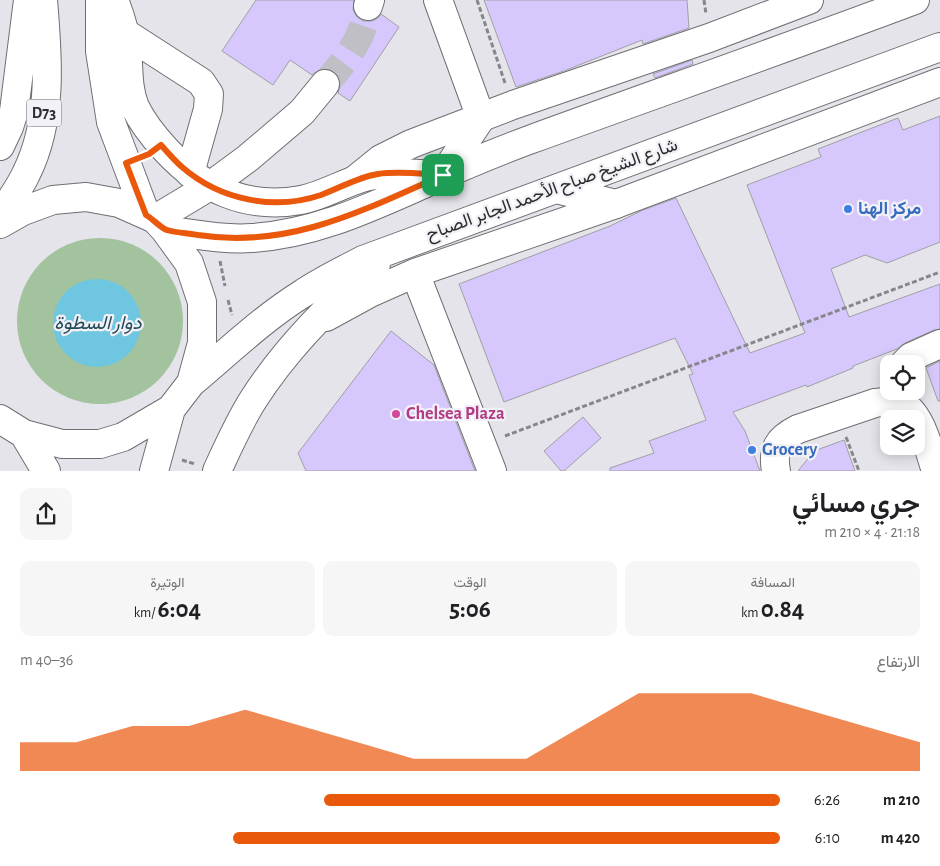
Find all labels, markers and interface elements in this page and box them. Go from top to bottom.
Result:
road number: D73 [27,100,62,126]
street label: شارع الشيخ صباح الأحمد الجابر الصباح [423,134,681,246]
pin [422,154,464,196]
icon: arrive [429,161,457,189]
place label: مركز الهنا [858,200,922,219]
marker: مركز الهنا [842,203,854,215]
water label: دوار السطوة [54,314,143,334]
map controls [880,355,925,455]
button: locate [880,355,925,400]
place label: Chelsea Plaza [406,405,505,423]
marker: Chelsea Plaza [390,408,402,420]
button: layers [880,410,925,455]
place label: Grocery [762,441,818,459]
marker: Grocery [746,444,758,456]
button: share [20,488,72,540]
text: جري مسائي [792,490,920,518]
text: 21:18 · 4 × 210 m [824,524,920,540]
text: الوتيرة [150,576,184,590]
text: الوقت [454,576,486,590]
text: المسافة [750,576,795,590]
text: 6:04 [158,597,201,622]
text: 5:06 [449,597,491,622]
text: 0.84 [761,597,804,622]
text: /km [134,606,158,620]
text: km [741,606,761,620]
text: 36–40 m [20,652,73,668]
text: الارتفاع [877,654,920,670]
text: 6:26 [814,792,840,808]
text: 210 m [883,792,920,808]
text: 6:10 [815,830,840,846]
text: 420 m [881,830,920,846]

